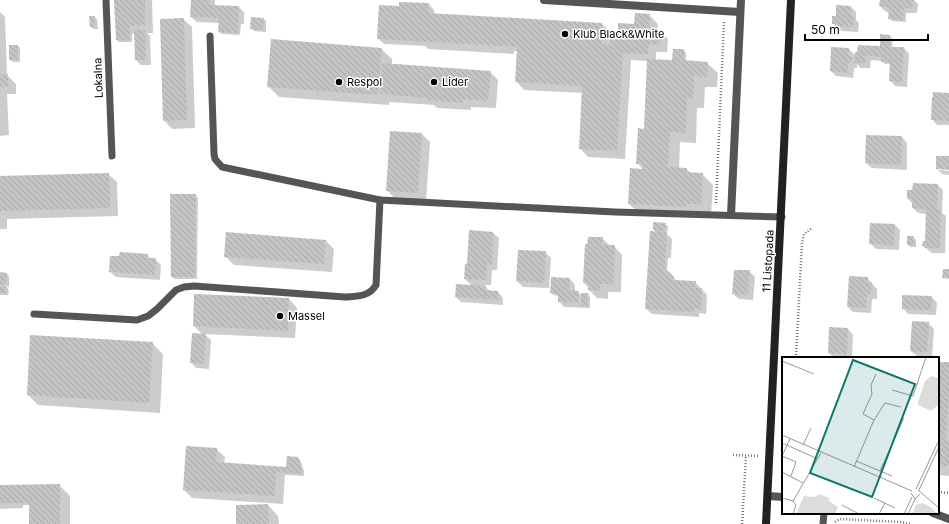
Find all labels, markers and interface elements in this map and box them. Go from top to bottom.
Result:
scale bar [805,16,928,42]
text: 50 m [811,22,840,37]
place label: Klub Black&White [573,27,664,41]
marker: Klub Black&White [560,29,570,39]
street label: Lokalna [90,58,106,98]
place label: Respol [347,75,382,89]
place label: Lider [442,75,468,89]
marker: Respol [334,77,344,87]
marker: Lider [429,77,439,87]
street label: 11 Listopada [759,229,777,293]
place label: Massel [288,309,325,323]
marker: Massel [275,311,285,321]
inset map [782,357,939,514]

